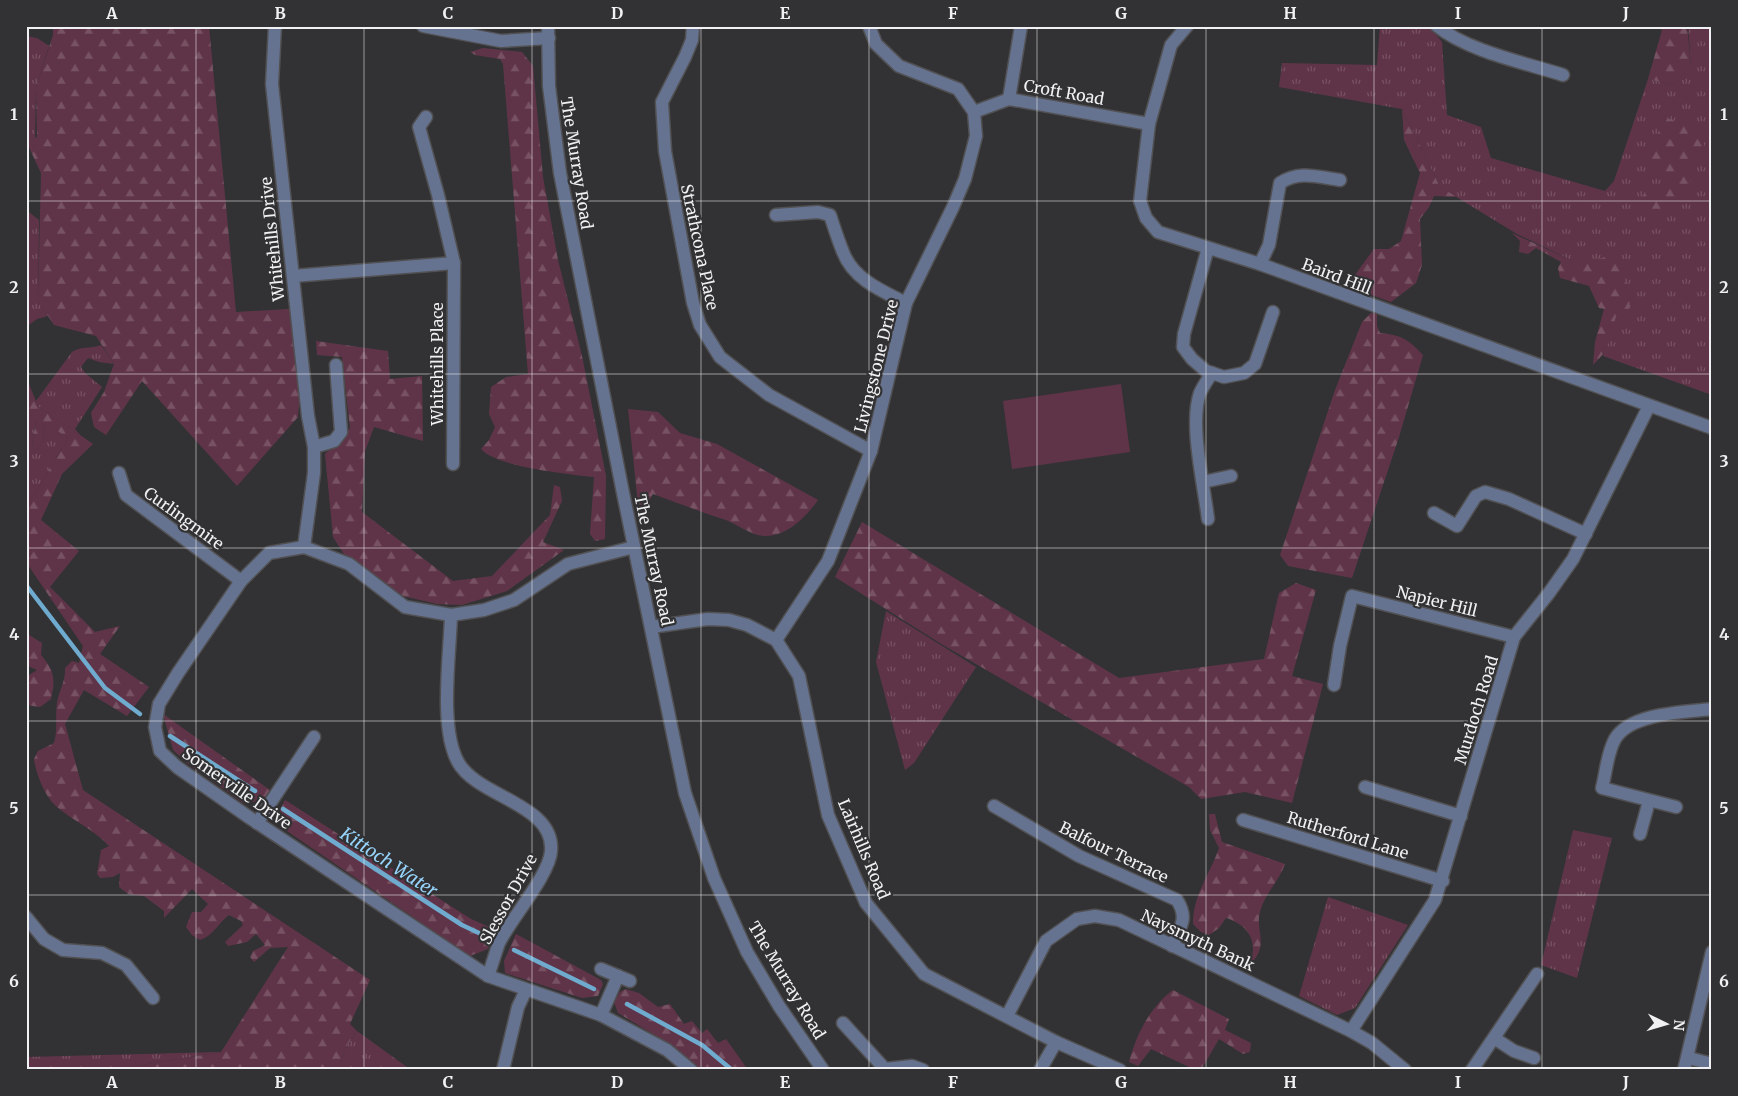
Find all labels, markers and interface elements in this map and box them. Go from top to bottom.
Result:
text: A [105,3,118,23]
text: B [274,3,286,23]
text: C [443,3,453,23]
text: D [611,3,623,23]
text: E [780,3,791,23]
text: F [948,3,958,23]
text: G [1115,3,1127,23]
text: H [1283,3,1297,23]
text: I [1455,3,1461,23]
text: J [1622,3,1629,23]
street label: Croft Road [1022,75,1106,109]
street label: The Murray Road [557,95,597,231]
text: 1 [10,104,18,124]
text: 1 [1720,104,1728,124]
street label: Whitehills Drive [256,176,289,303]
street label: Strathcona Place [677,182,723,312]
street label: Baird Hill [1299,254,1375,298]
text: 2 [9,277,19,297]
text: 2 [1719,277,1729,297]
street label: Livingstone Drive [850,297,902,435]
street label: Whitehills Place [427,302,447,427]
text: 3 [9,451,19,471]
text: 3 [1719,451,1729,471]
street label: Curlingmire [140,482,228,554]
street label: The Murray Road [630,492,678,628]
street label: Napier Hill [1394,581,1480,621]
text: 4 [9,624,19,644]
text: 4 [1719,624,1729,644]
street label: Murdoch Road [1450,653,1502,767]
street label: Somerville Drive [179,743,295,833]
street label: Lairhills Road [834,796,894,903]
text: 5 [9,798,19,818]
text: 5 [1719,798,1729,818]
street label: Rutherford Lane [1285,807,1411,863]
street label: Balfour Terrace [1056,817,1172,887]
water label: Kittoch Water [335,821,443,902]
street label: Slessor Drive [475,850,541,948]
street label: Naysmyth Bank [1138,905,1259,975]
street label: The Murray Road [744,918,830,1043]
text: 6 [9,971,19,991]
text: 6 [1719,971,1729,991]
north arrow [1640,998,1690,1048]
text: N [1670,1019,1688,1031]
text: A [105,1072,118,1092]
text: B [274,1072,286,1092]
text: C [443,1072,453,1092]
text: D [611,1072,623,1092]
text: E [780,1072,791,1092]
text: F [948,1072,958,1092]
text: G [1115,1072,1127,1092]
text: H [1283,1072,1297,1092]
text: I [1455,1072,1461,1092]
text: J [1622,1072,1629,1092]

